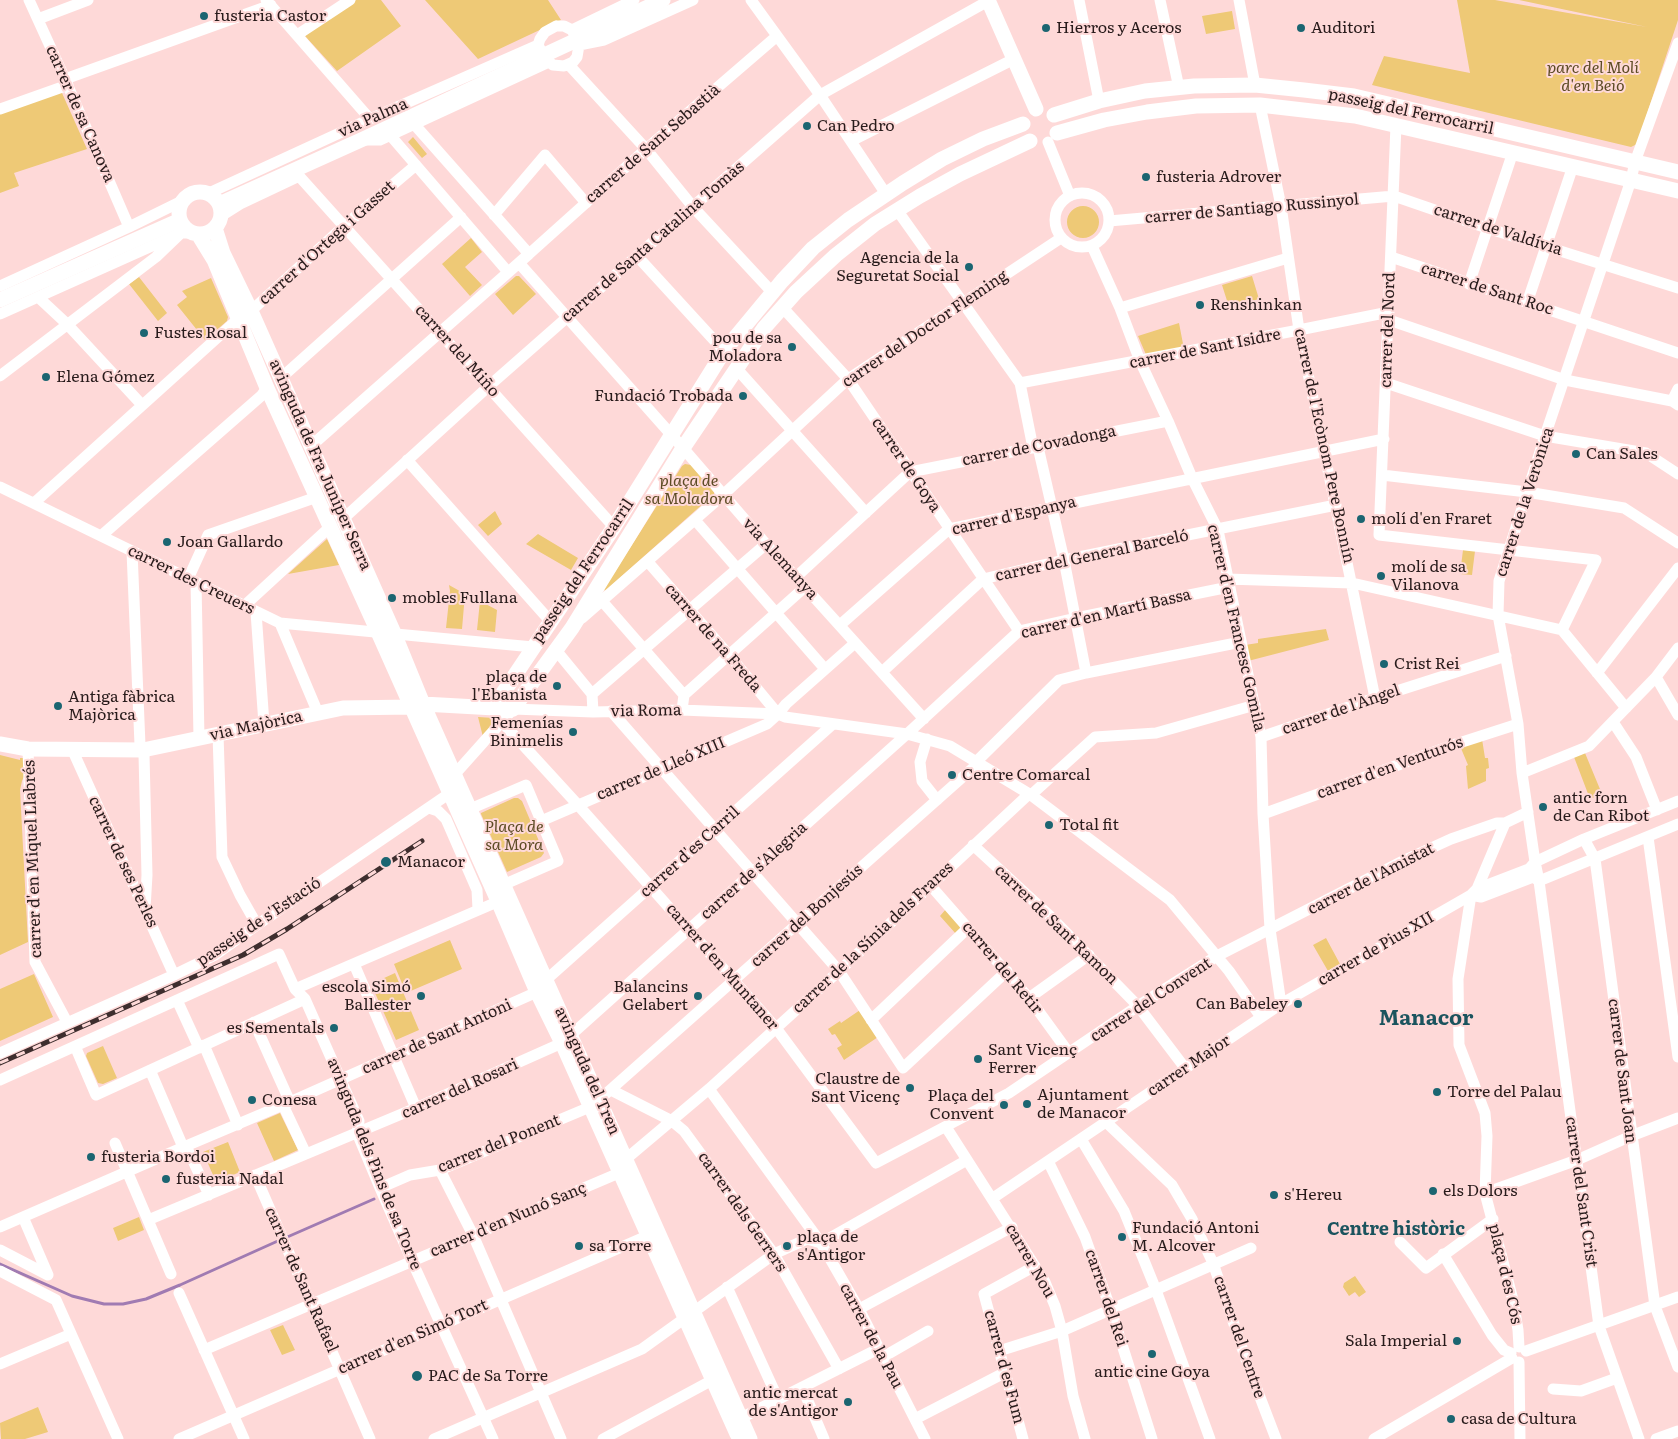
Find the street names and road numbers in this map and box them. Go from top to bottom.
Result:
street label: carrer de sa Canova [41,43,119,185]
street label: carrer de Sant Sebastià [582,80,724,208]
street label: passeig del Ferrocarril [1326,85,1496,139]
street label: via Palma [335,94,411,142]
street label: carrer de Santa Catalina Tomàs [558,157,748,327]
street label: carrer d'Ortega i Gasset [255,177,399,309]
street label: carrer de Santiago Russinyol [1144,190,1360,228]
street label: carrer de Valdívia [1431,200,1565,260]
street label: carrer de Sant Roc [1419,259,1555,319]
street label: carrer del Doctor Fleming [838,266,1012,392]
street label: carrer del Nord [1376,272,1400,388]
street label: carrer del Miño [410,301,504,401]
street label: carrer de Sant Isidre [1128,325,1282,373]
street label: carrer de l'Ecònom Pere Bonnín [1290,327,1358,565]
street label: avinguda de Fra Juníper Serra [265,357,375,573]
street label: carrer de Goya [867,414,945,516]
street label: carrer de Covadonga [960,422,1118,470]
street label: carrer de la Verònica [1492,425,1558,579]
street label: carrer d'Espanya [950,492,1078,540]
street label: passeig del Ferrocarril [528,496,638,646]
street label: via Alemanya [738,514,822,604]
street label: carrer d'en Francesc Gomila [1203,523,1269,733]
street label: carrer del General Barceló [994,526,1190,586]
street label: carrer des Creuers [125,541,257,619]
street label: carrer de na Freda [661,580,765,696]
street label: carrer d'en Martí Bassa [1019,585,1193,643]
street label: carrer de l'Àngel [1280,681,1402,739]
street label: via Roma [610,701,682,721]
street label: via Majòrica [208,707,304,745]
street label: carrer de Lleó XIII [594,733,728,805]
street label: carrer d'en Venturós [1314,733,1466,803]
street label: carrer d'en Miquel Llabrés [20,760,46,958]
street label: carrer de ses Perles [84,793,162,931]
street label: carrer d'es Carril [636,802,744,902]
street label: carrer de s'Alegria [697,818,811,924]
street label: carrer de l'Amistat [1305,839,1437,919]
street label: carrer de la Sínia dels Frares [789,858,957,1018]
street label: carrer del Bonjesús [747,861,867,971]
street label: carrer de Sant Ramon [990,861,1122,989]
street label: passeig de s'Estació [193,873,325,971]
street label: carrer d'en Muntaner [662,900,782,1034]
street label: carrer de Pius XII [1314,908,1438,990]
street label: carrer del Retir [958,918,1046,1018]
street label: carrer del Convent [1087,954,1215,1046]
street label: carrer de Sant Antoni [359,995,515,1079]
street label: carrer de Sant Joan [1604,997,1640,1145]
street label: avinguda del Tren [550,1004,624,1138]
street label: carrer Major [1144,1031,1234,1101]
street label: avinguda dels Pins de sa Torre [323,1055,425,1273]
street label: carrer del Rosari [399,1055,521,1123]
street label: carrer del Ponent [435,1111,563,1177]
street label: carrer del Sant Crist [1561,1115,1601,1269]
street label: carrer dels Gerrers [693,1148,791,1276]
street label: carrer d'en Nunó Sanç [427,1178,589,1262]
street label: carrer de Sant Rafael [260,1204,342,1356]
street label: carrer Nou [1001,1221,1059,1301]
street label: plaça d'es Cós [1484,1222,1526,1326]
street label: carrer del Rei [1080,1247,1132,1349]
street label: carrer del Centre [1209,1273,1269,1401]
street label: carrer de la Pau [835,1280,907,1392]
street label: carrer d'en Simó Tort [335,1295,491,1379]
street label: carrer d'es Fum [980,1308,1028,1426]

